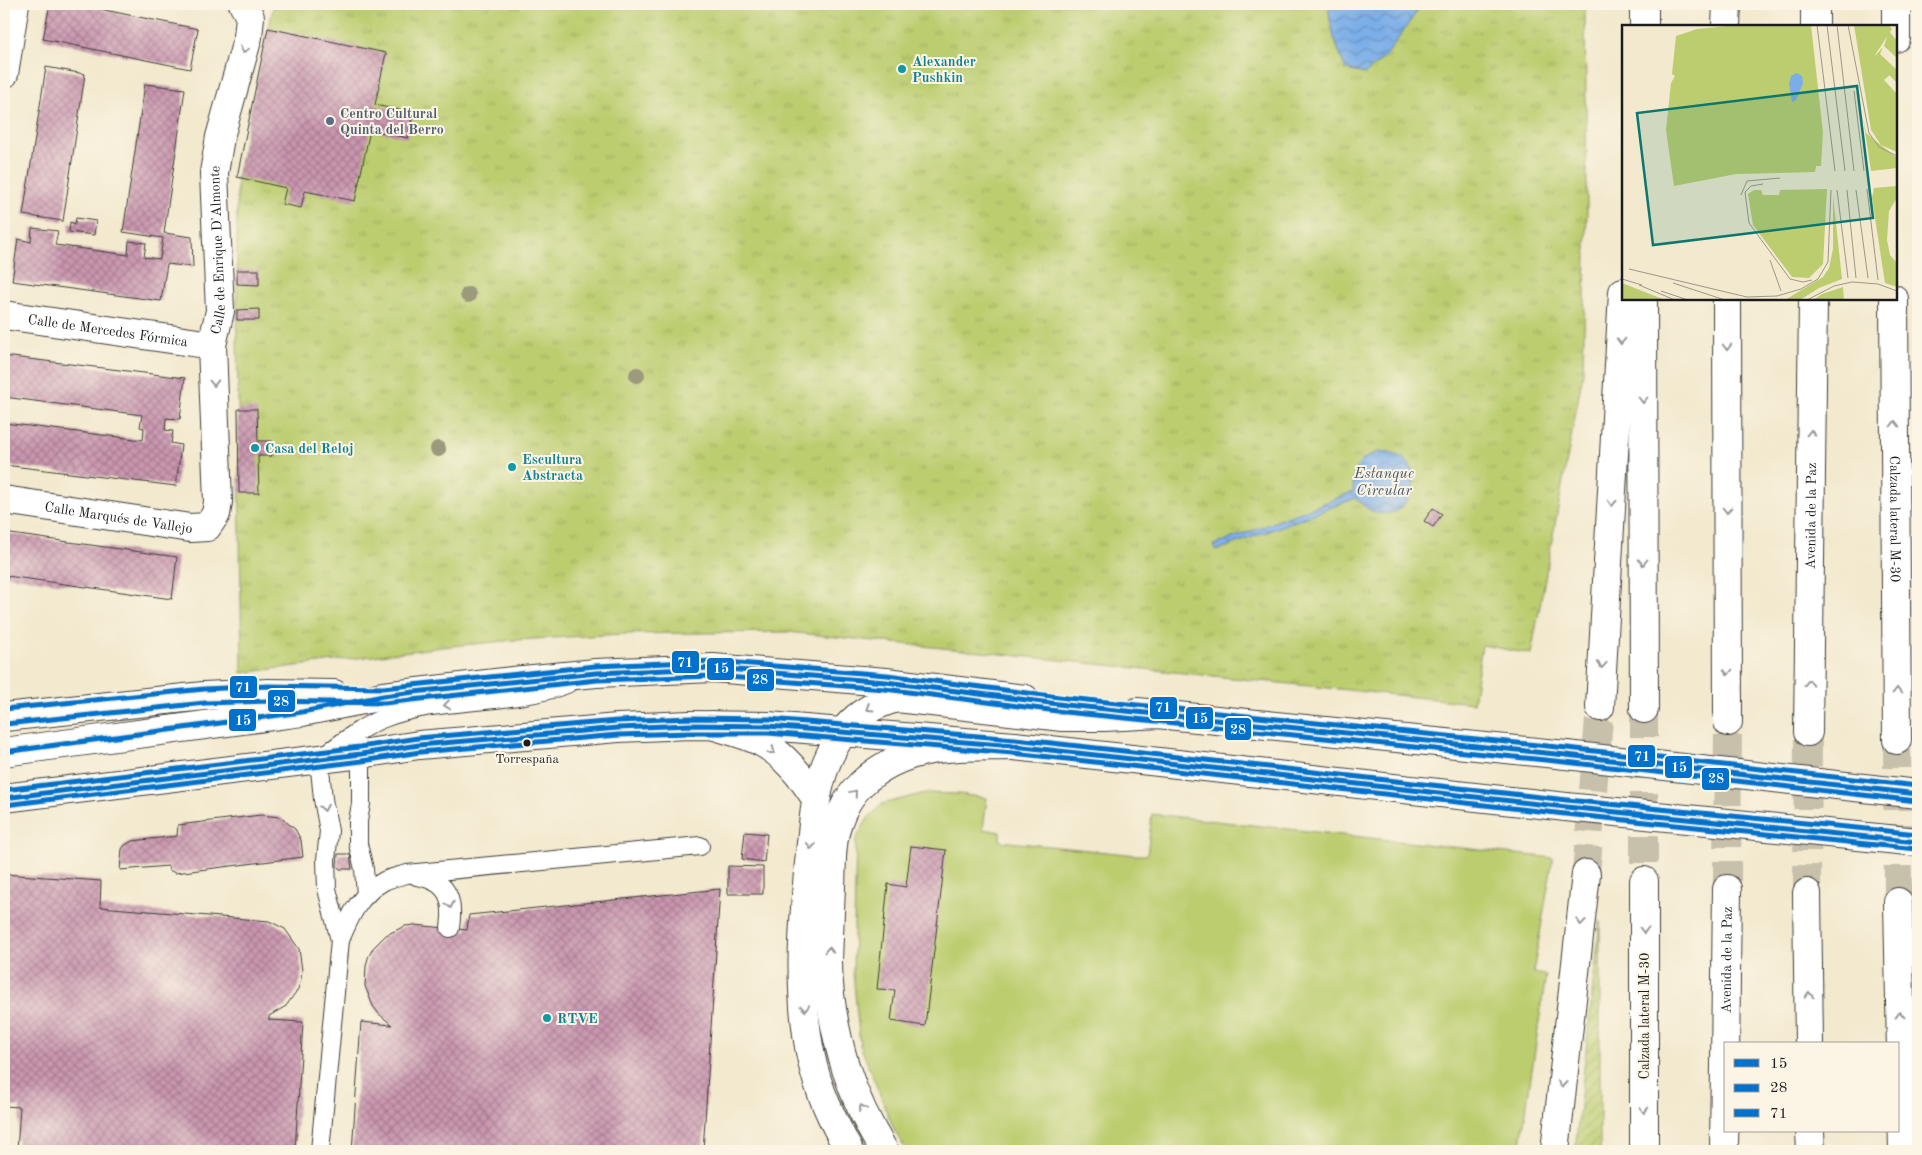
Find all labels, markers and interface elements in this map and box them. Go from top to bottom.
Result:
inset map [1622,25,1897,300]
one-way arrow [240,46,250,54]
place label: Alexander Pushkin [912,55,976,85]
marker: Alexander Pushkin [896,63,908,75]
place label: Centro Cultural Quinta del Berro [340,107,444,137]
marker: Centro Cultural Quinta del Berro [324,115,336,127]
street label: Calle de Enrique D'Almonte [208,165,228,336]
street label: Calle de Mercedes Fórmica [27,313,189,349]
one-way arrow [1616,337,1627,345]
one-way arrow [1722,344,1732,352]
one-way arrow [208,379,219,387]
one-way arrow [1638,396,1648,404]
one-way arrow [1890,420,1900,428]
one-way arrow [1806,429,1816,436]
marker: Casa del Reloj [249,442,261,454]
place label: Casa del Reloj [265,442,353,456]
place label: Escultura Abstracta [522,453,583,483]
street label: Calzada lateral M-30 [1887,455,1902,583]
marker: Escultura Abstracta [506,461,518,473]
street label: Avenida de la Paz [1804,463,1819,570]
water label: Estanque Circular [1353,467,1414,499]
one-way arrow [1607,499,1618,507]
street label: Calle Marqués de Vallejo [44,500,194,536]
one-way arrow [1722,506,1733,514]
one-way arrow [1638,559,1649,567]
line badge: 71 [671,650,700,674]
text: 71 [677,656,693,670]
line badge: 15 [706,657,735,681]
one-way arrow [1597,661,1608,669]
text: 15 [713,662,729,676]
line badge: 28 [746,668,775,692]
one-way arrow [1723,669,1733,677]
text: 28 [752,673,768,687]
line badge: 71 [229,675,258,699]
one-way arrow [1804,679,1814,686]
text: 71 [235,681,251,695]
one-way arrow [1892,687,1902,695]
line badge: 28 [267,689,296,713]
text: 28 [273,695,289,709]
line badge: 71 [1149,696,1178,720]
one-way arrow [443,699,451,710]
text: 71 [1155,701,1171,715]
one-way arrow [866,702,875,712]
line badge: 15 [1185,706,1214,730]
line badge: 15 [228,708,257,732]
text: 15 [1192,712,1208,726]
text: 15 [235,714,251,728]
line badge: 28 [1224,717,1252,741]
text: 28 [1230,723,1246,737]
marker: Torrespaña [522,738,532,748]
line badge: 71 [1627,744,1656,768]
one-way arrow [766,745,775,753]
text: 71 [1634,750,1650,764]
place label: Torrespaña [495,753,559,766]
line badge: 15 [1664,755,1693,779]
text: 15 [1671,761,1687,775]
line badge: 28 [1701,767,1730,791]
text: 28 [1708,772,1724,786]
one-way arrow [848,789,857,798]
one-way arrow [319,803,329,812]
one-way arrow [806,842,817,850]
one-way arrow [444,900,455,909]
street label: Avenida de la Paz [1720,907,1735,1014]
one-way arrow [1575,918,1586,926]
one-way arrow [1639,926,1649,934]
one-way arrow [823,946,834,954]
street label: Calzada lateral M-30 [1638,953,1652,1079]
one-way arrow [1804,991,1814,998]
one-way arrow [799,1004,810,1012]
one-way arrow [1895,1011,1906,1019]
marker: RTVE [541,1012,553,1024]
place label: RTVE [557,1012,598,1026]
legend [1724,1042,1900,1132]
text: 15 [1770,1057,1787,1072]
one-way arrow [1557,1080,1568,1088]
text: 28 [1770,1081,1787,1096]
one-way arrow [858,1104,868,1113]
one-way arrow [1639,1106,1649,1114]
text: 71 [1770,1107,1787,1122]

